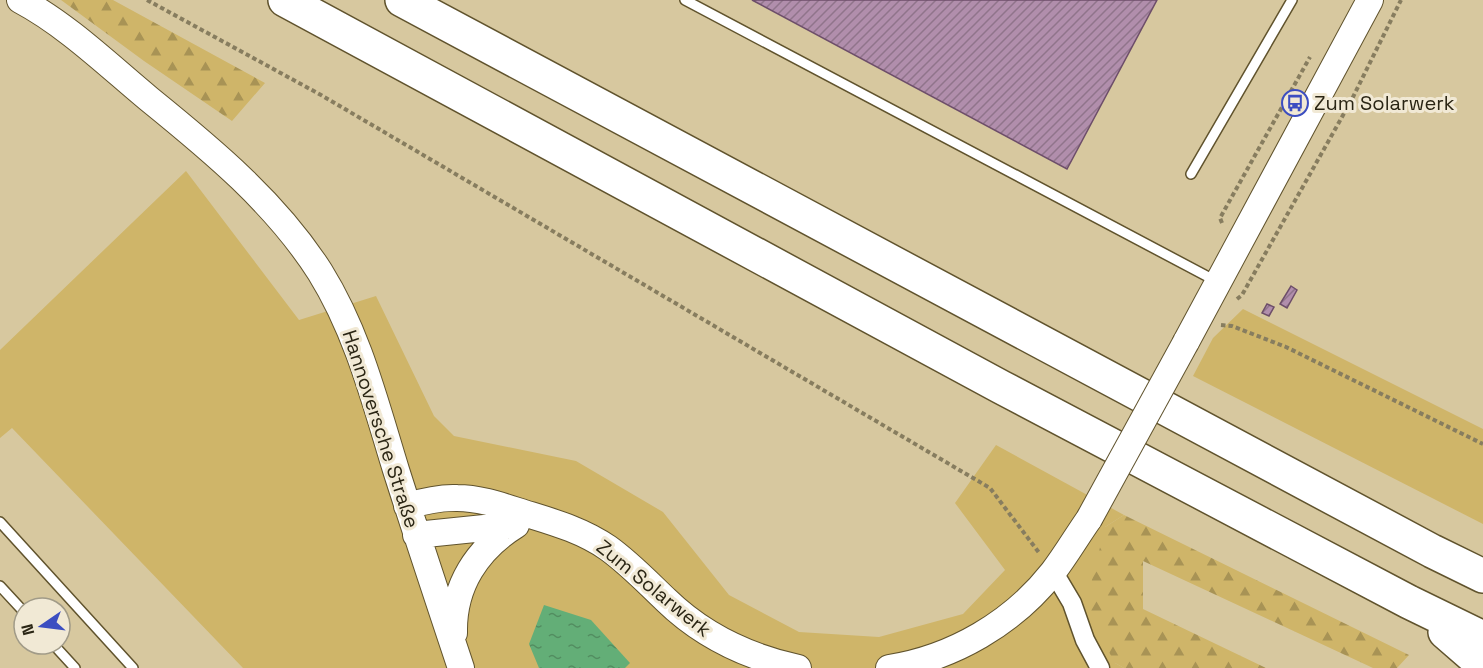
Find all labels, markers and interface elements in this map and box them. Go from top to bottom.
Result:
bus stop icon: Zum Solarwerk [1280,88,1310,118]
place label: Zum Solarwerk [1314,90,1455,116]
street label: Hannoversche Straße [337,327,425,531]
street label: Zum Solarwerk [591,534,717,642]
north arrow [12,596,72,656]
text: N [16,622,39,637]

